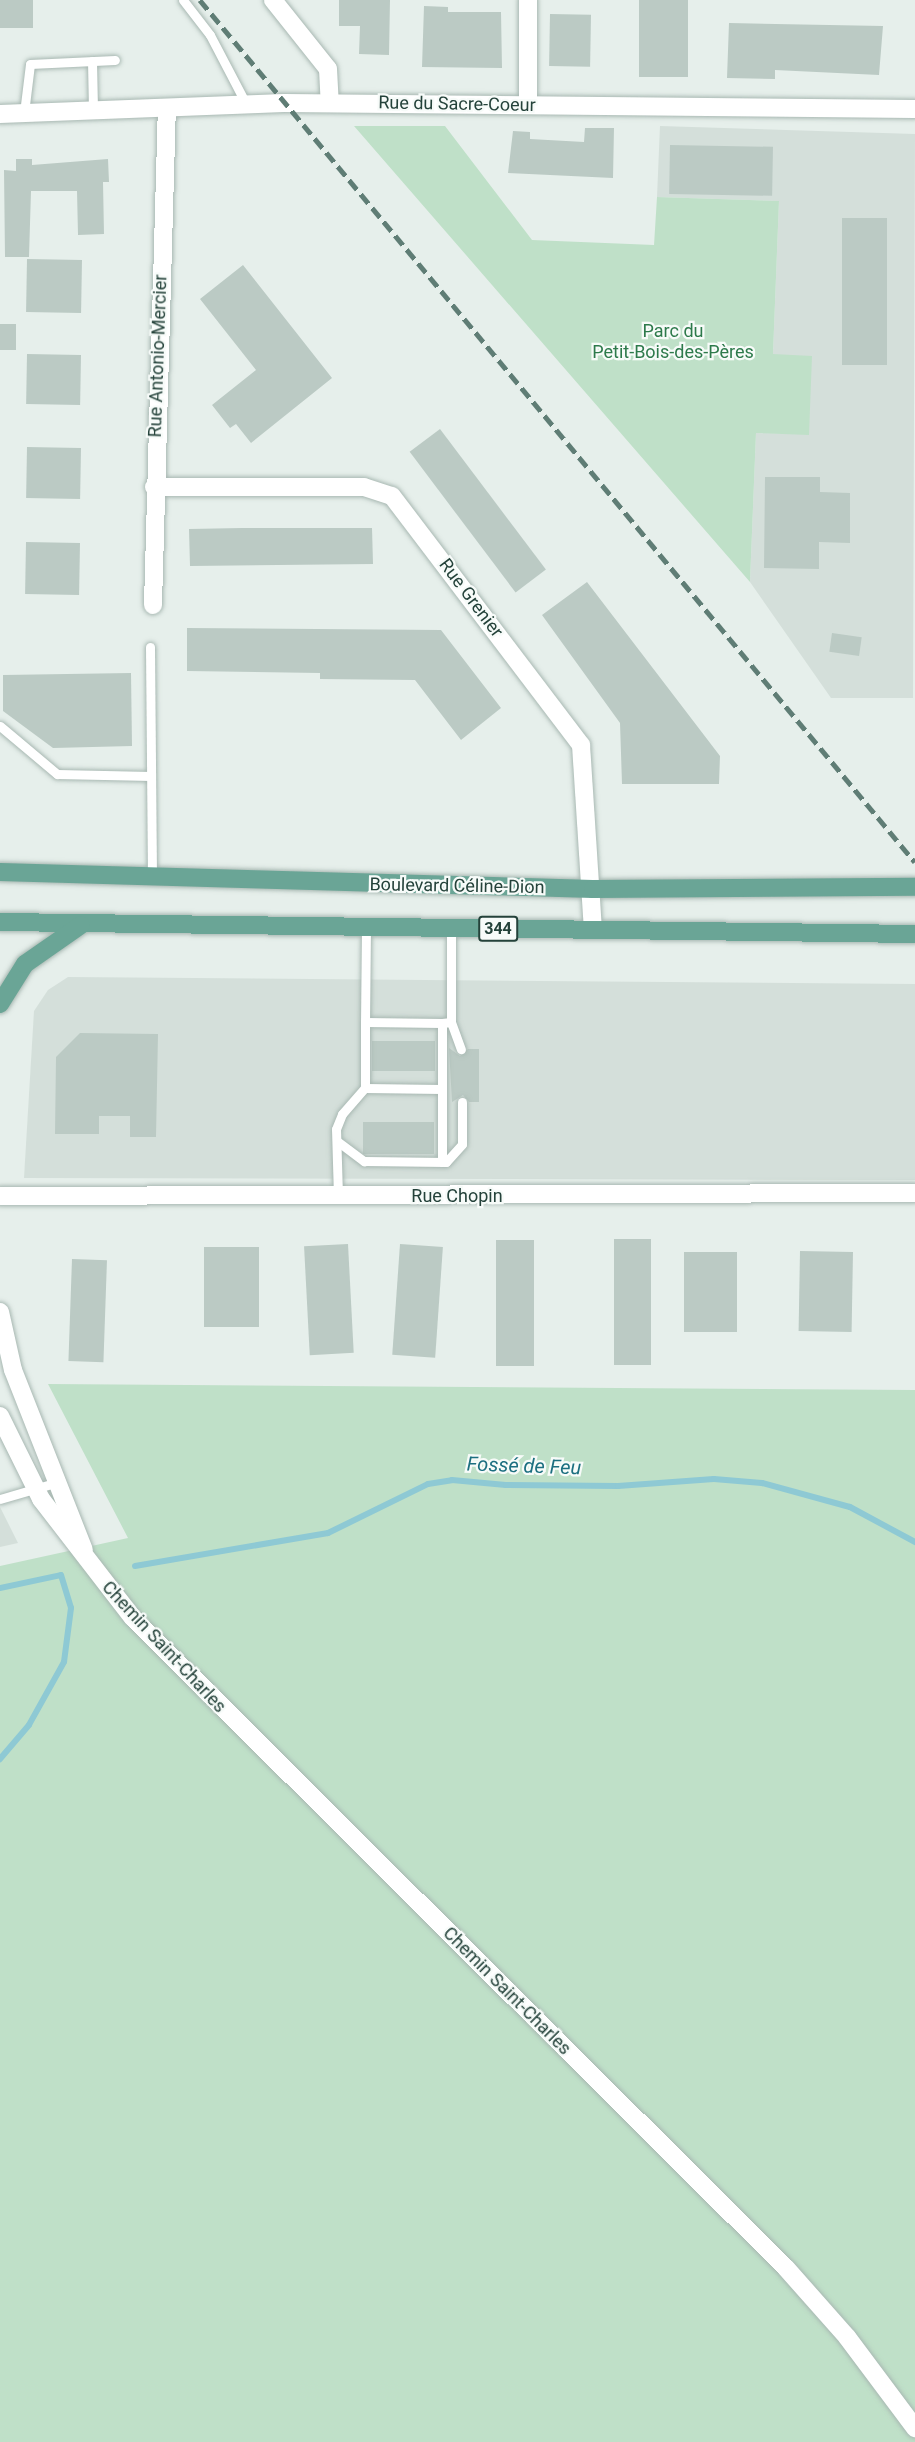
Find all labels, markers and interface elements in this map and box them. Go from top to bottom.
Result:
street label: Rue du Sacre-Coeur [378,92,536,116]
street label: Rue Antonio-Mercier [144,274,172,438]
park label: Parc du Petit-Bois-des-Pères [592,321,754,364]
street label: Rue Grenier [434,554,508,642]
street label: Boulevard Céline-Dion [369,874,545,898]
road number: 344 [477,916,519,942]
street label: Rue Chopin [411,1185,503,1207]
water label: Fossé de Feu [466,1452,582,1480]
street label: Chemin Saint-Charles [97,1577,231,1717]
street label: Chemin Saint-Charles [439,1923,575,2059]

